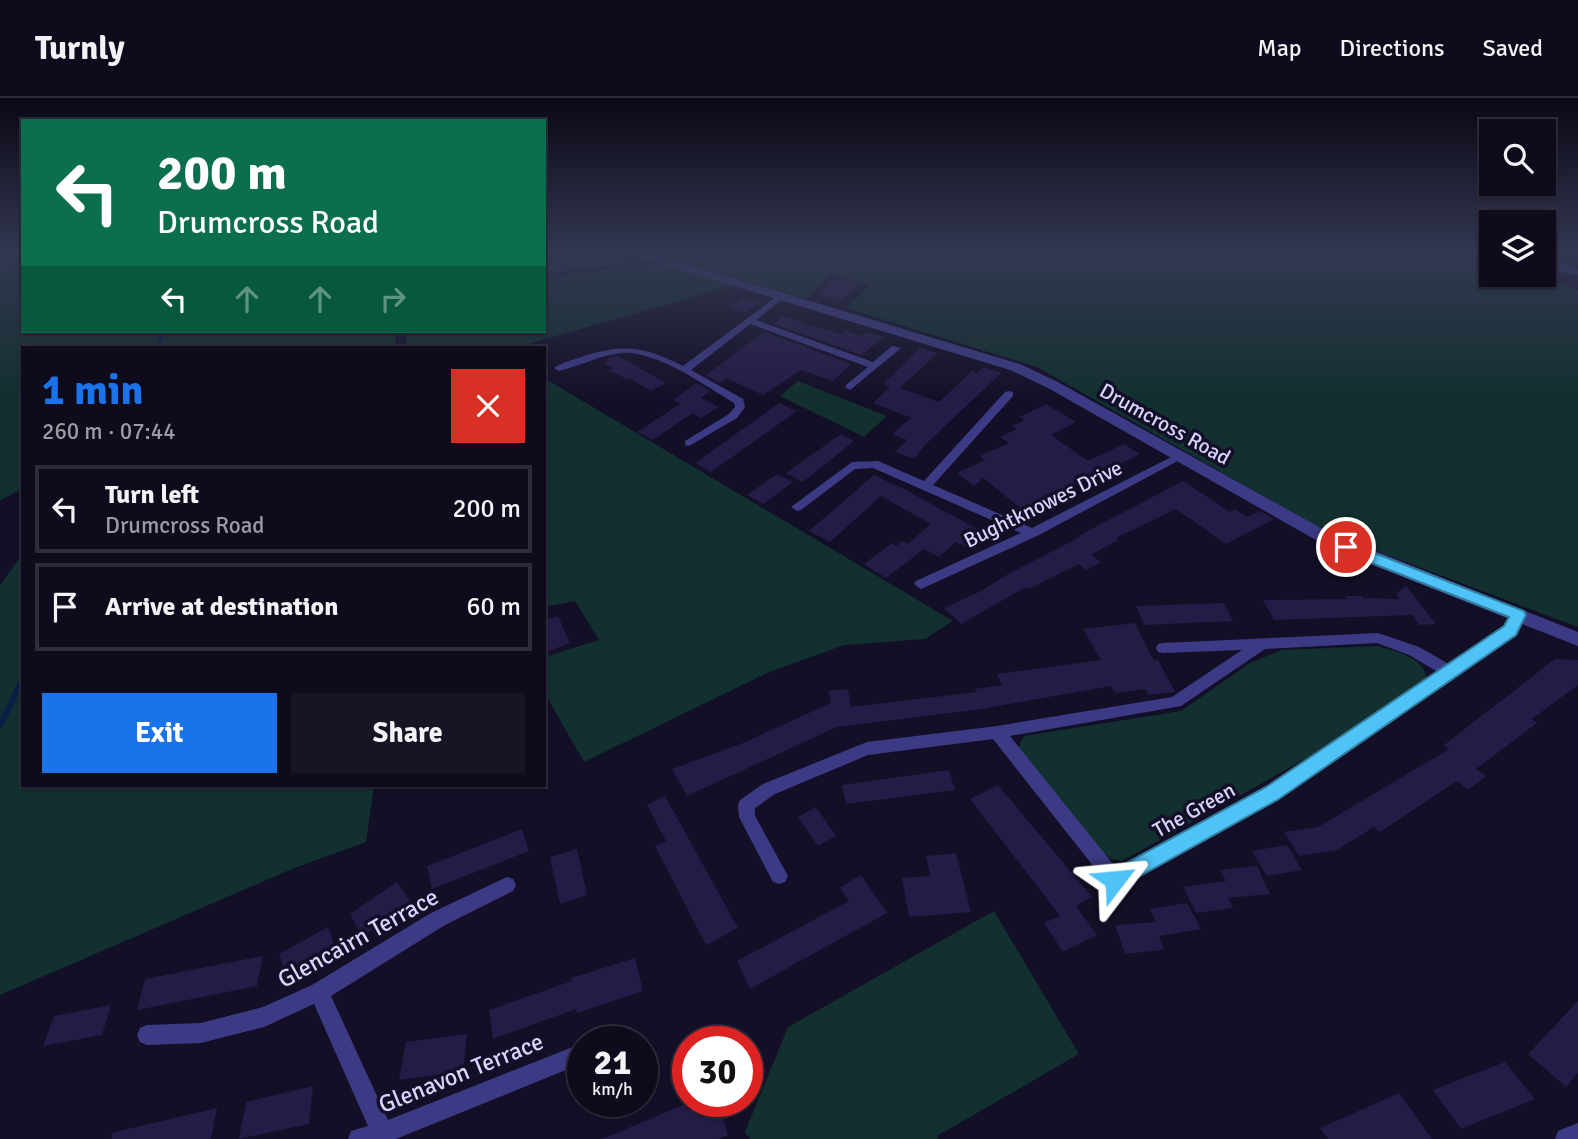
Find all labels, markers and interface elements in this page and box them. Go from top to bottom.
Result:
text: Turnly [35,28,125,69]
text: Map [1257,33,1302,63]
text: Directions [1340,33,1445,63]
text: Saved [1483,33,1543,63]
map controls [1479,119,1556,287]
button: search [1479,119,1556,196]
text: 200 m [157,143,287,203]
icon: left [42,147,133,238]
text: Drumcross Road [157,203,379,242]
button: layers [1479,210,1556,287]
icon: left [155,280,193,318]
icon: ahead [228,280,266,318]
icon: ahead [301,280,339,318]
icon: right [374,280,412,318]
text: 1 min [42,365,143,416]
button: close [451,369,525,443]
street label: Drumcross Road [1095,377,1235,471]
text: 260 m · 07:44 [42,417,176,446]
street label: Bughtknowes Drive [960,454,1126,554]
text: Turn left [105,479,199,511]
icon: left [46,490,84,528]
text: 200 m [452,493,521,525]
text: Drumcross Road [105,511,265,540]
pin [1316,517,1376,577]
icon: arrive [1327,528,1365,566]
icon: arrive [46,588,84,626]
text: Arrive at destination [105,591,338,623]
text: 60 m [466,591,521,623]
button: Exit [42,693,277,773]
button: Share [291,693,525,773]
street label: The Green [1148,777,1240,843]
position arrow [1078,843,1152,917]
street label: Glencairn Terrace [272,881,444,995]
street label: Glenavon Terrace [374,1026,548,1120]
speed limit sign: 30 [672,1026,763,1117]
text: 21 [594,1041,631,1084]
text: km/h [592,1078,633,1100]

